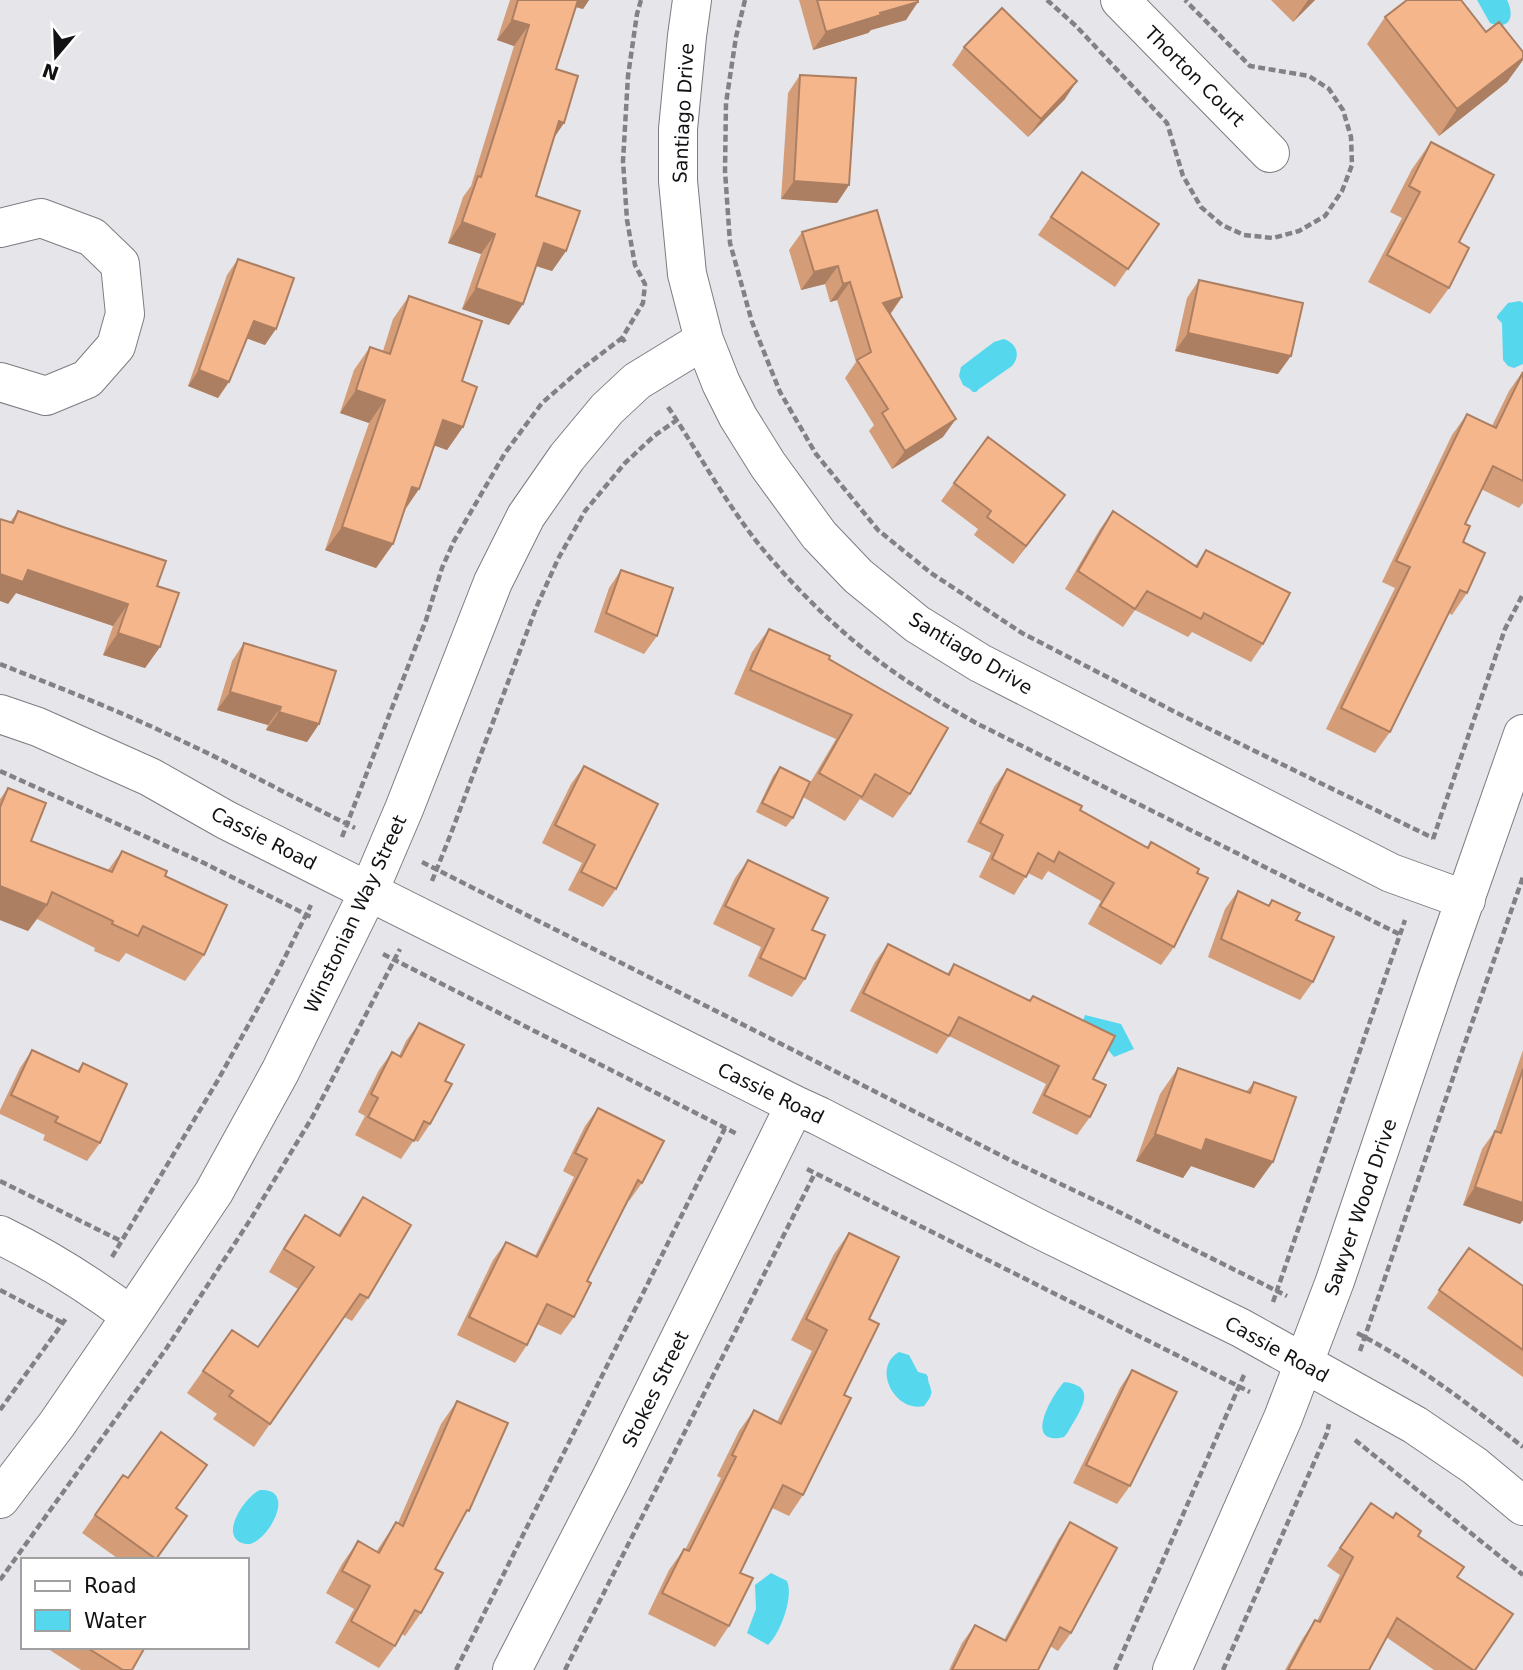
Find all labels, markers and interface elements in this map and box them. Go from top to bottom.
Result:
north arrow [21,21,91,91]
street label: Thorton Court [1140,21,1250,131]
street label: Santiago Drive [668,42,698,184]
text: N [39,59,62,85]
street label: Santiago Drive [905,607,1037,699]
street label: Cassie Road [208,802,320,874]
street label: Winstonian Way Street [299,811,411,1017]
street label: Cassie Road [714,1058,828,1128]
street label: Sawyer Wood Drive [1319,1116,1401,1298]
street label: Cassie Road [1221,1311,1333,1387]
street label: Stokes Street [617,1327,693,1451]
legend [21,1558,248,1649]
text: Road [84,1574,137,1598]
text: Water [84,1609,146,1633]

